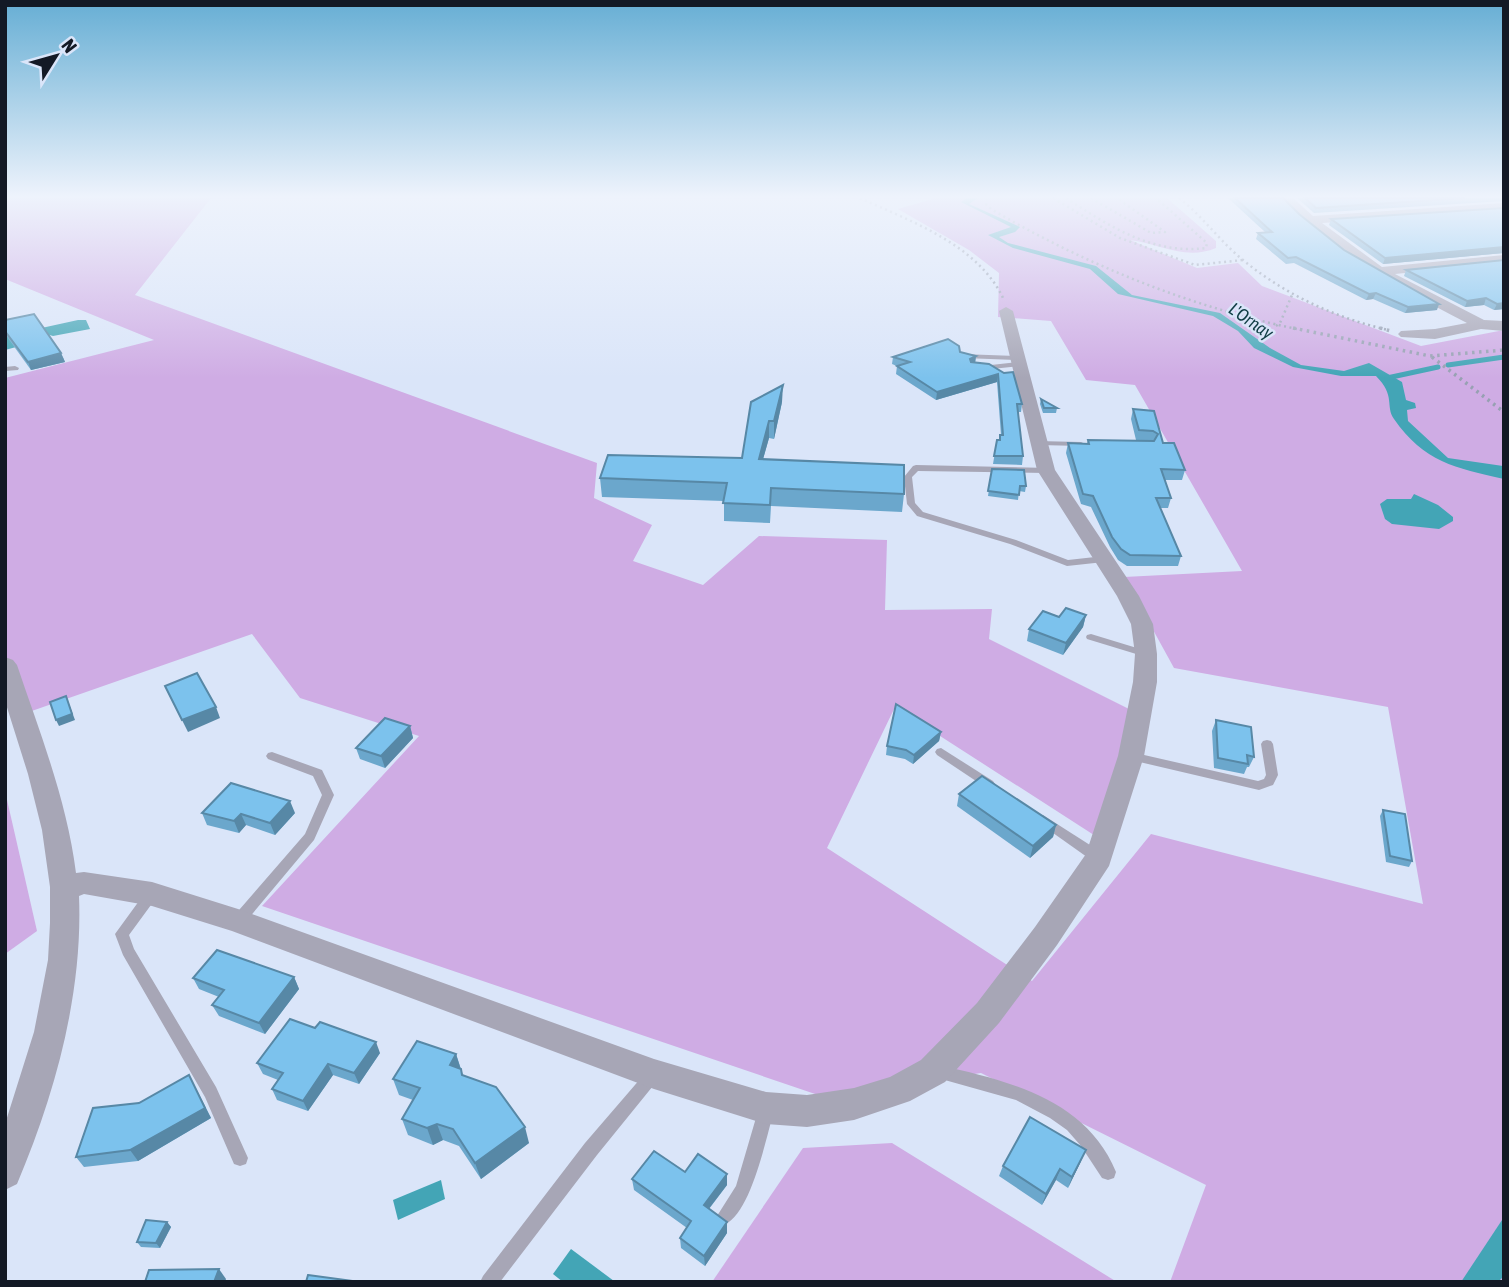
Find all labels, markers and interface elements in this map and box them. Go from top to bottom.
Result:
north arrow [21,21,91,91]
text: N [57,35,82,57]
water label: L'Ornay [1225,298,1278,344]

